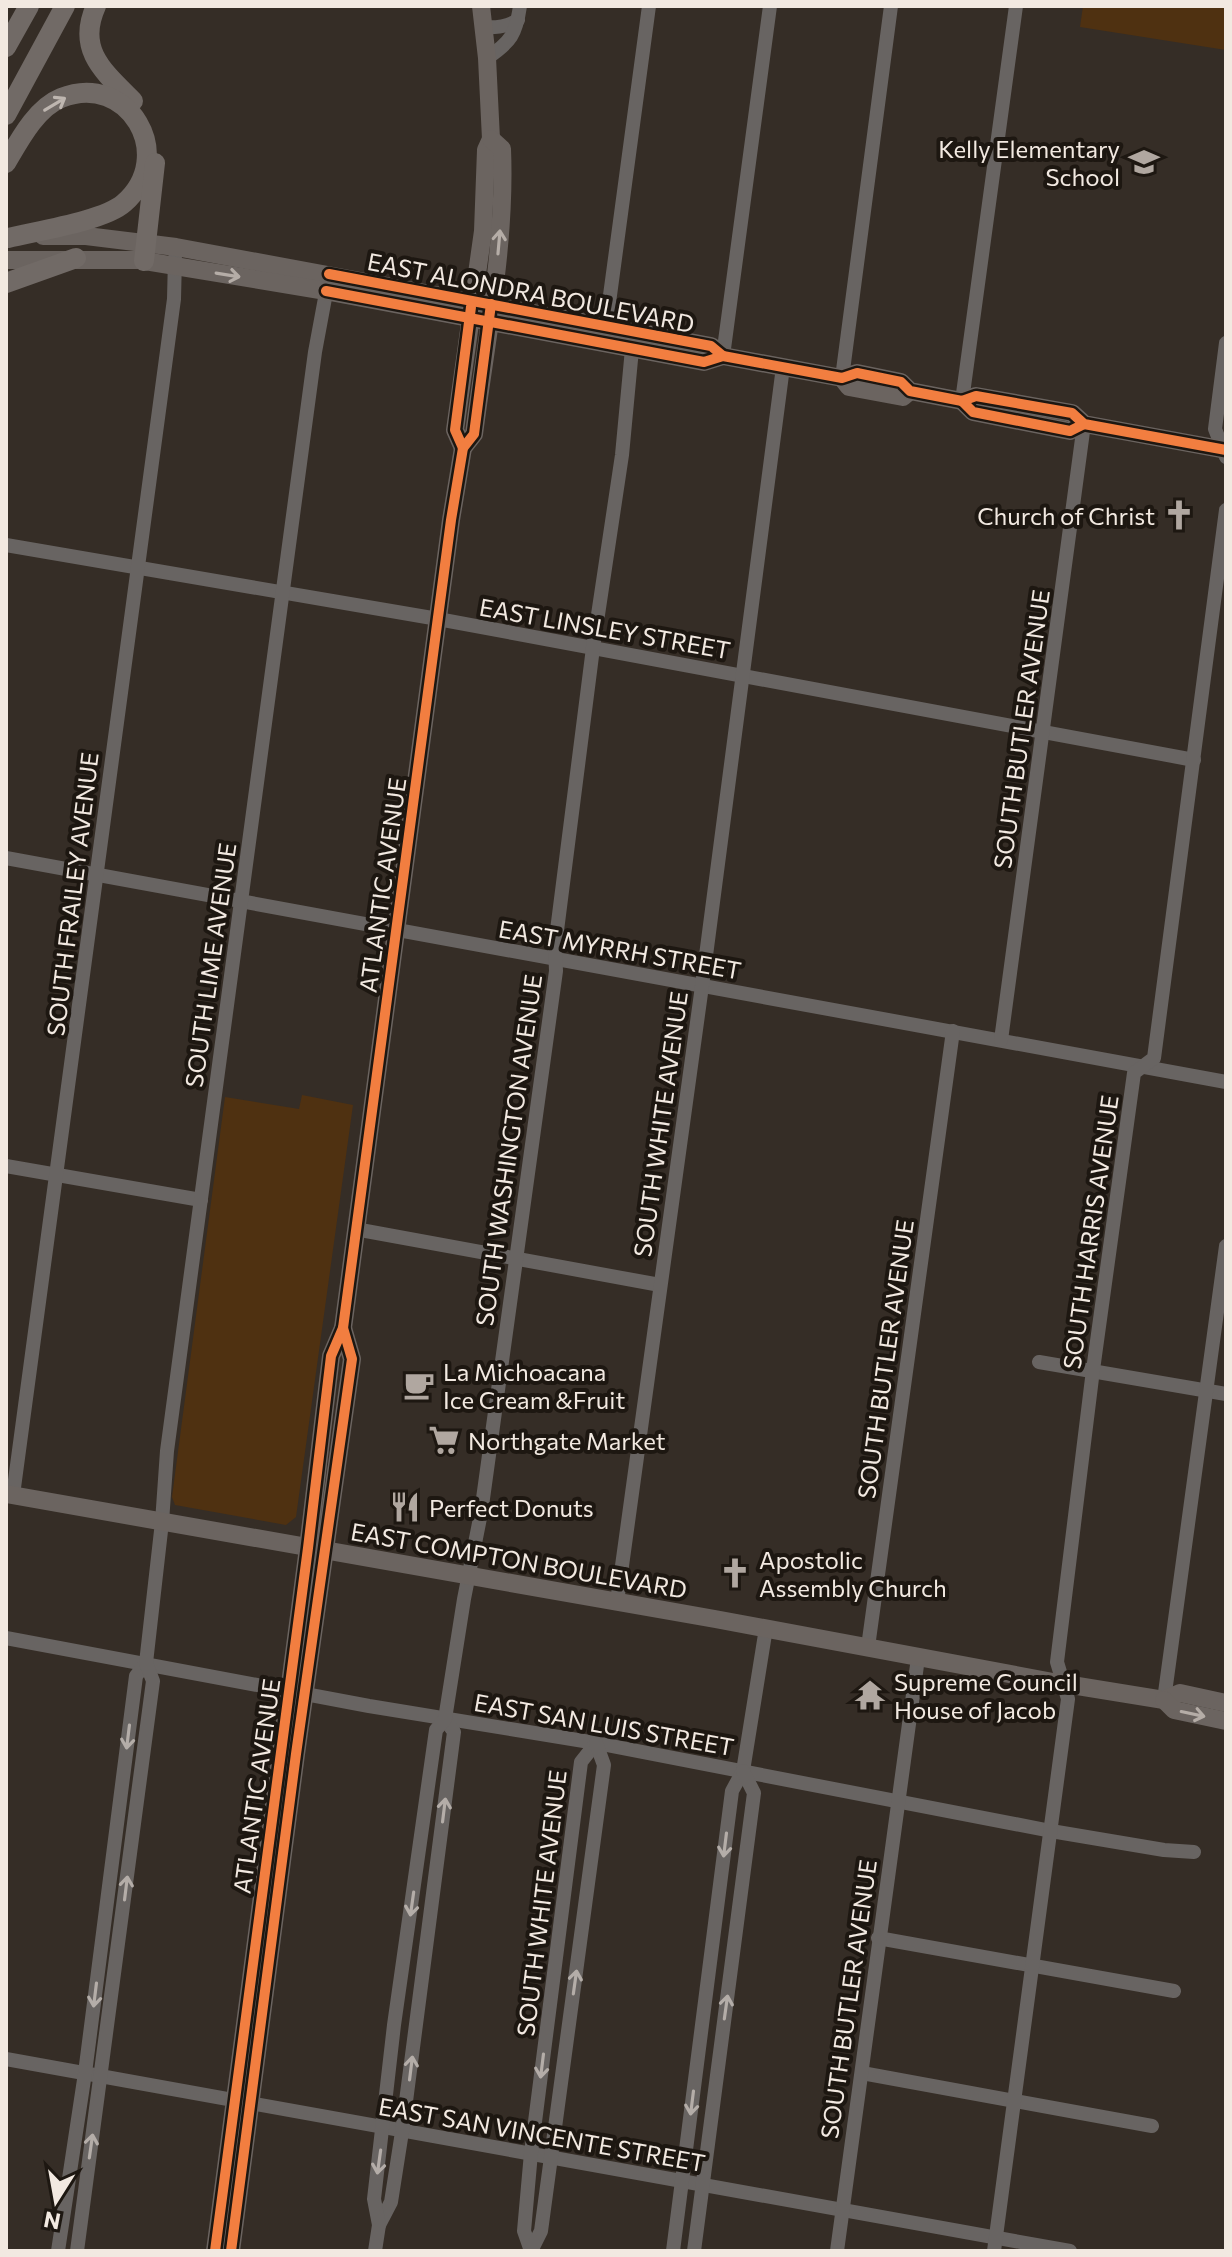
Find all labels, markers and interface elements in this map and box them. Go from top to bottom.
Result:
one-way arrow [43,96,66,112]
place label: Kelly Elementary School [938,134,1120,191]
school or university icon: Kelly Elementary School [1127,145,1161,179]
one-way arrow [491,230,506,256]
street label: EAST ALONDRA BOULEVARD [365,246,697,338]
one-way arrow [215,268,240,283]
church icon: Church of Christ [1162,498,1196,532]
place label: Church of Christ [977,501,1155,530]
street label: SOUTH BUTLER AVENUE [987,588,1055,870]
street label: EAST LINSLEY STREET [477,592,733,664]
street label: SOUTH FRAILEY AVENUE [40,750,104,1038]
street label: ATLANTIC AVENUE [353,776,411,994]
street label: SOUTH LIME AVENUE [178,841,242,1089]
street label: EAST MYRRH STREET [496,913,744,985]
street label: SOUTH WASHINGTON AVENUE [469,972,547,1328]
street label: SOUTH WHITE AVENUE [627,989,693,1259]
street label: SOUTH HARRIS AVENUE [1056,1093,1124,1371]
street label: SOUTH BUTLER AVENUE [851,1218,919,1500]
place label: La Michoacana Ice Cream &Fruit [443,1357,625,1414]
cafe icon: La Michoacana Ice Cream &Fruit [402,1368,436,1402]
supermarket icon: Northgate Market [427,1423,461,1457]
place label: Northgate Market [468,1426,666,1455]
restaurant icon: Perfect Donuts [388,1490,422,1524]
place label: Perfect Donuts [429,1493,594,1522]
street label: EAST COMPTON BOULEVARD [349,1516,689,1604]
place label: Apostolic Assembly Church [759,1545,947,1602]
church icon: Apostolic Assembly Church [718,1556,752,1590]
place label: Supreme Council House of Jacob [894,1667,1078,1724]
street label: ATLANTIC AVENUE [227,1677,285,1895]
temple icon: Supreme Council House of Jacob [853,1678,887,1712]
street label: EAST SAN LUIS STREET [472,1687,736,1761]
one-way arrow [1180,1708,1205,1723]
one-way arrow [120,1724,135,1749]
street label: SOUTH WHITE AVENUE [510,1768,572,2038]
one-way arrow [437,1798,452,1823]
one-way arrow [717,1832,732,1857]
street label: SOUTH BUTLER AVENUE [814,1858,882,2140]
one-way arrow [119,1876,134,1901]
one-way arrow [404,1891,419,1916]
one-way arrow [567,1969,582,1995]
one-way arrow [87,1981,102,2007]
one-way arrow [719,1995,734,2020]
one-way arrow [535,2052,550,2079]
one-way arrow [403,2055,418,2082]
one-way arrow [684,2090,699,2115]
street label: EAST SAN VINCENTE STREET [376,2091,708,2177]
one-way arrow [84,2134,99,2159]
one-way arrow [371,2149,386,2174]
north arrow [16,2161,96,2241]
text: N [41,2206,63,2236]

